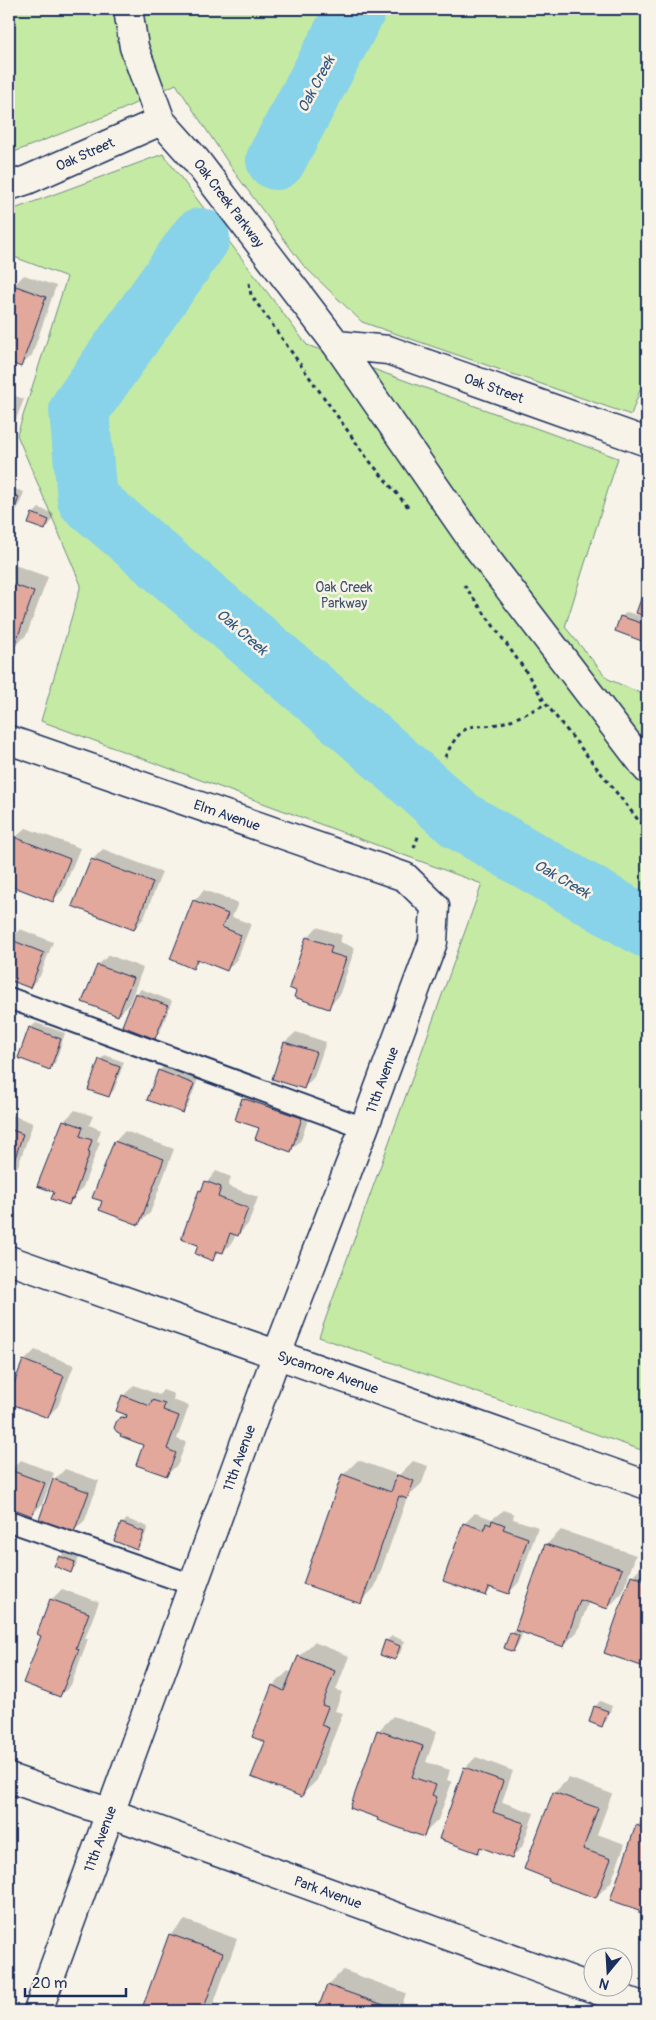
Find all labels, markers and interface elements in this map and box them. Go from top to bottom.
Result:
water label: Oak Creek [294,51,340,116]
street label: Oak Street [53,134,117,175]
street label: Oak Creek Parkway [190,156,268,251]
street label: Oak Street [462,370,526,407]
park label: Oak Creek Parkway [315,579,373,612]
water label: Oak Creek [212,605,272,661]
street label: Elm Avenue [191,796,262,835]
water label: Oak Creek [530,856,595,904]
street label: 11th Avenue [363,1045,402,1116]
street label: Sycamore Avenue [275,1347,381,1398]
street label: 11th Avenue [220,1423,259,1494]
street label: 11th Avenue [81,1804,120,1875]
street label: Park Avenue [292,1872,364,1913]
north arrow [584,1948,634,1998]
scale bar [25,1965,126,1997]
text: 20 m [32,1974,67,1993]
text: N [597,1974,611,1993]

